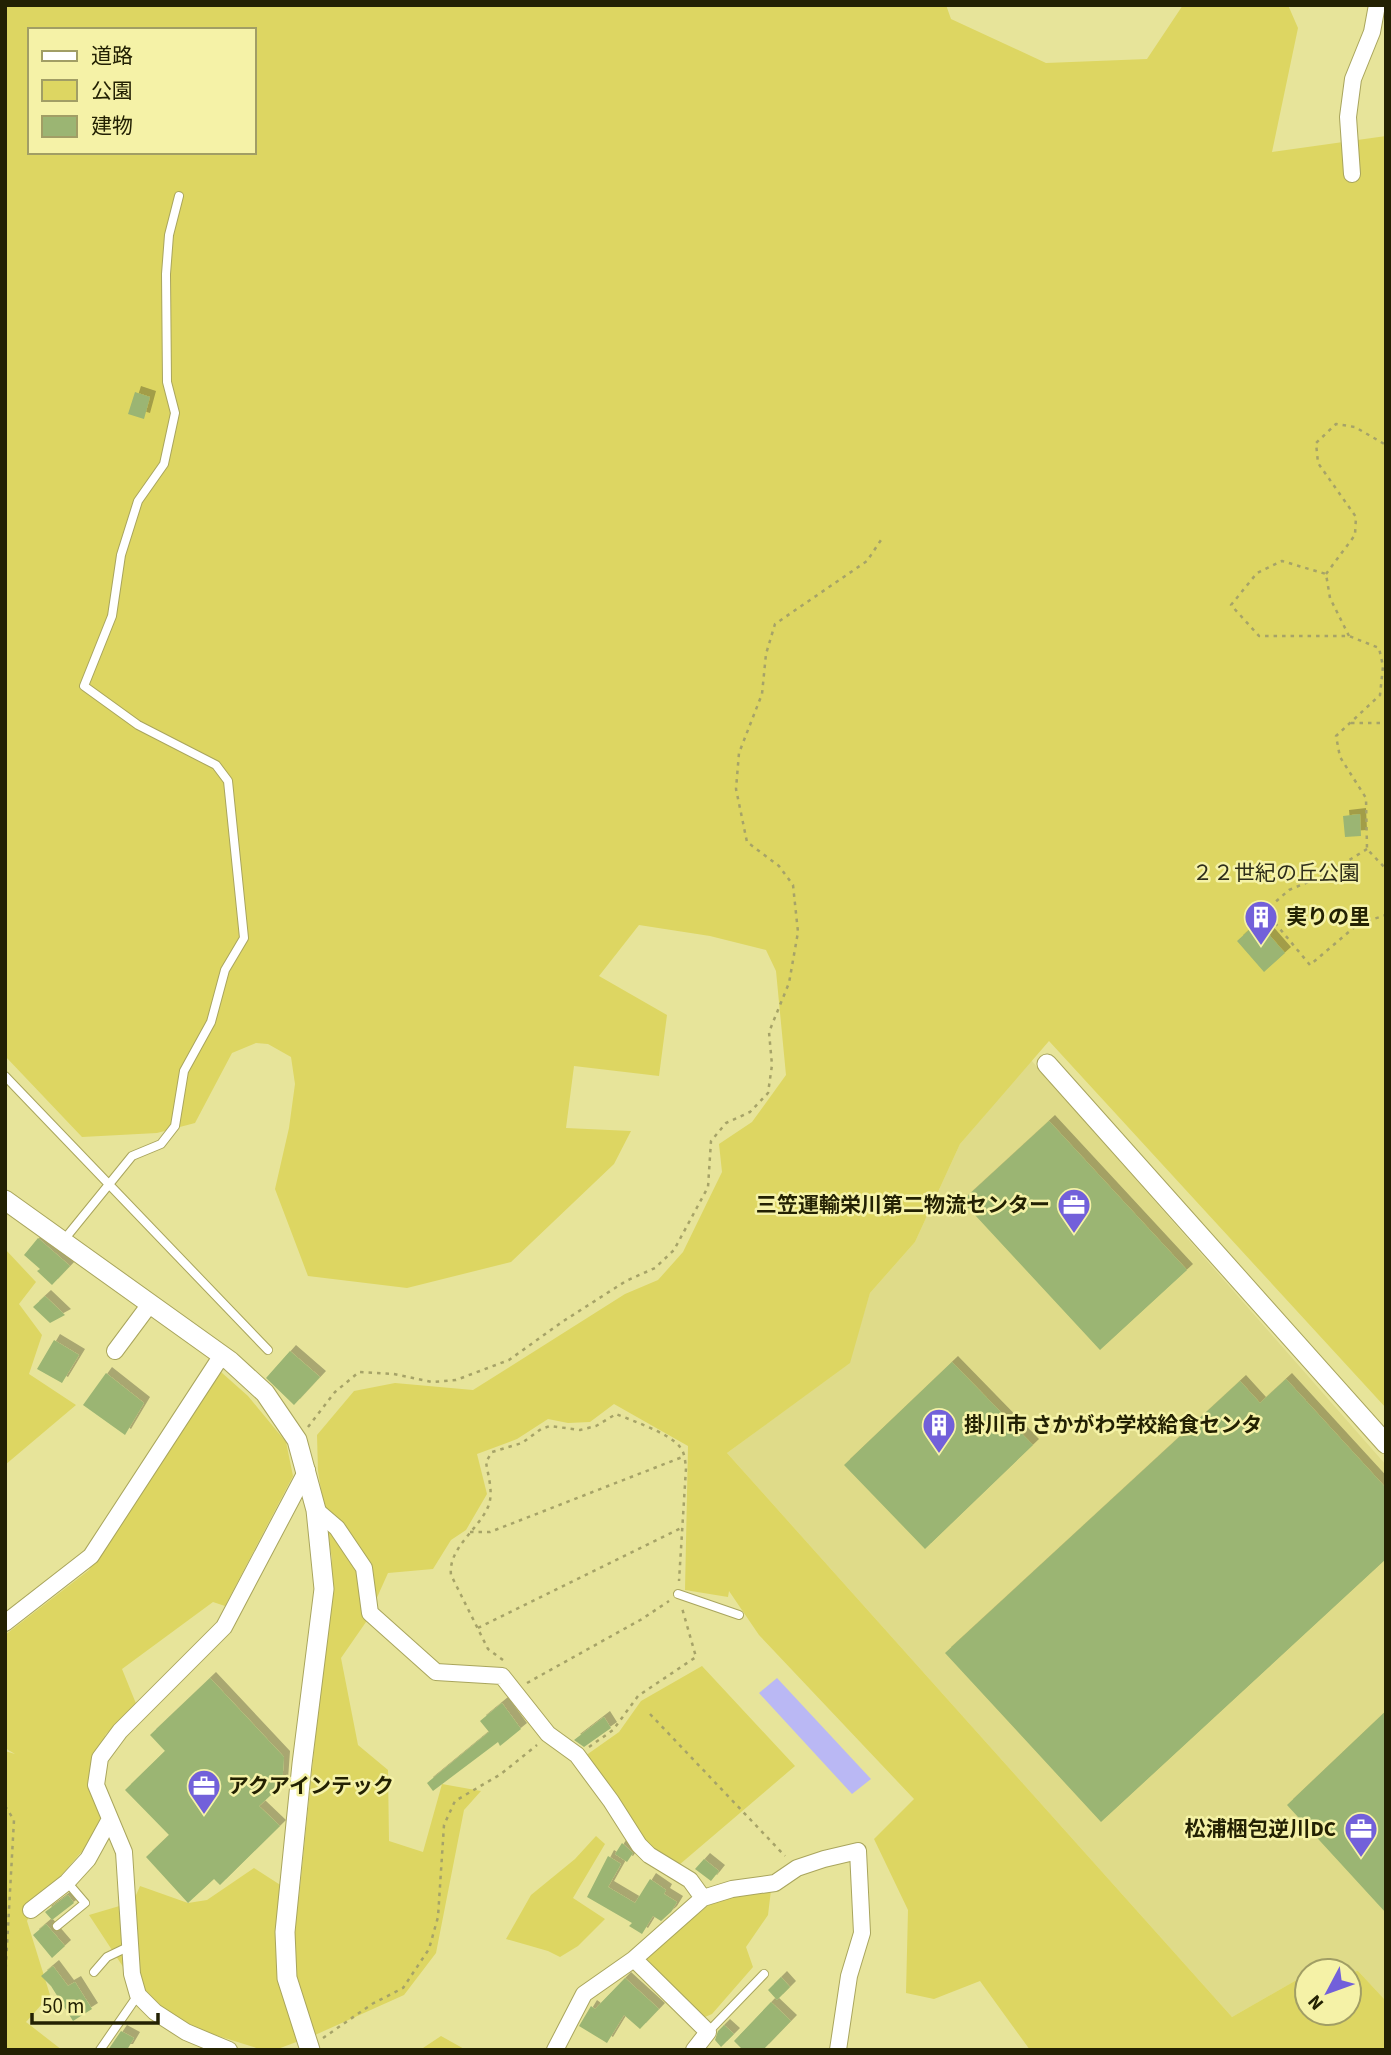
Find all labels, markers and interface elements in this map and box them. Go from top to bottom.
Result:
legend [28,28,256,154]
text: 道路 [91,41,133,71]
text: 公園 [91,76,133,106]
text: 建物 [91,111,133,141]
park label: ２２世紀の丘公園 [1192,858,1360,888]
building icon: 実りの里 [1242,898,1280,947]
place label: 実りの里 [1286,902,1370,932]
office icon: 三笠運輸栄川第二物流センター [1055,1186,1093,1235]
place label: 三笠運輸栄川第二物流センター [756,1190,1050,1220]
building icon: 掛川市 さかがわ学校給食センタ [920,1406,958,1455]
place label: 掛川市 さかがわ学校給食センタ [964,1410,1262,1440]
office icon: アクアインテック [185,1767,223,1816]
place label: アクアインテック [228,1771,394,1801]
office icon: 松浦梱包逆川DC [1342,1810,1380,1859]
place label: 松浦梱包逆川DC [1184,1814,1336,1844]
north arrow [1293,1957,1363,2027]
scale bar [32,1982,158,2026]
text: N [1302,1989,1331,2016]
text: 50 m [42,1991,84,2021]

